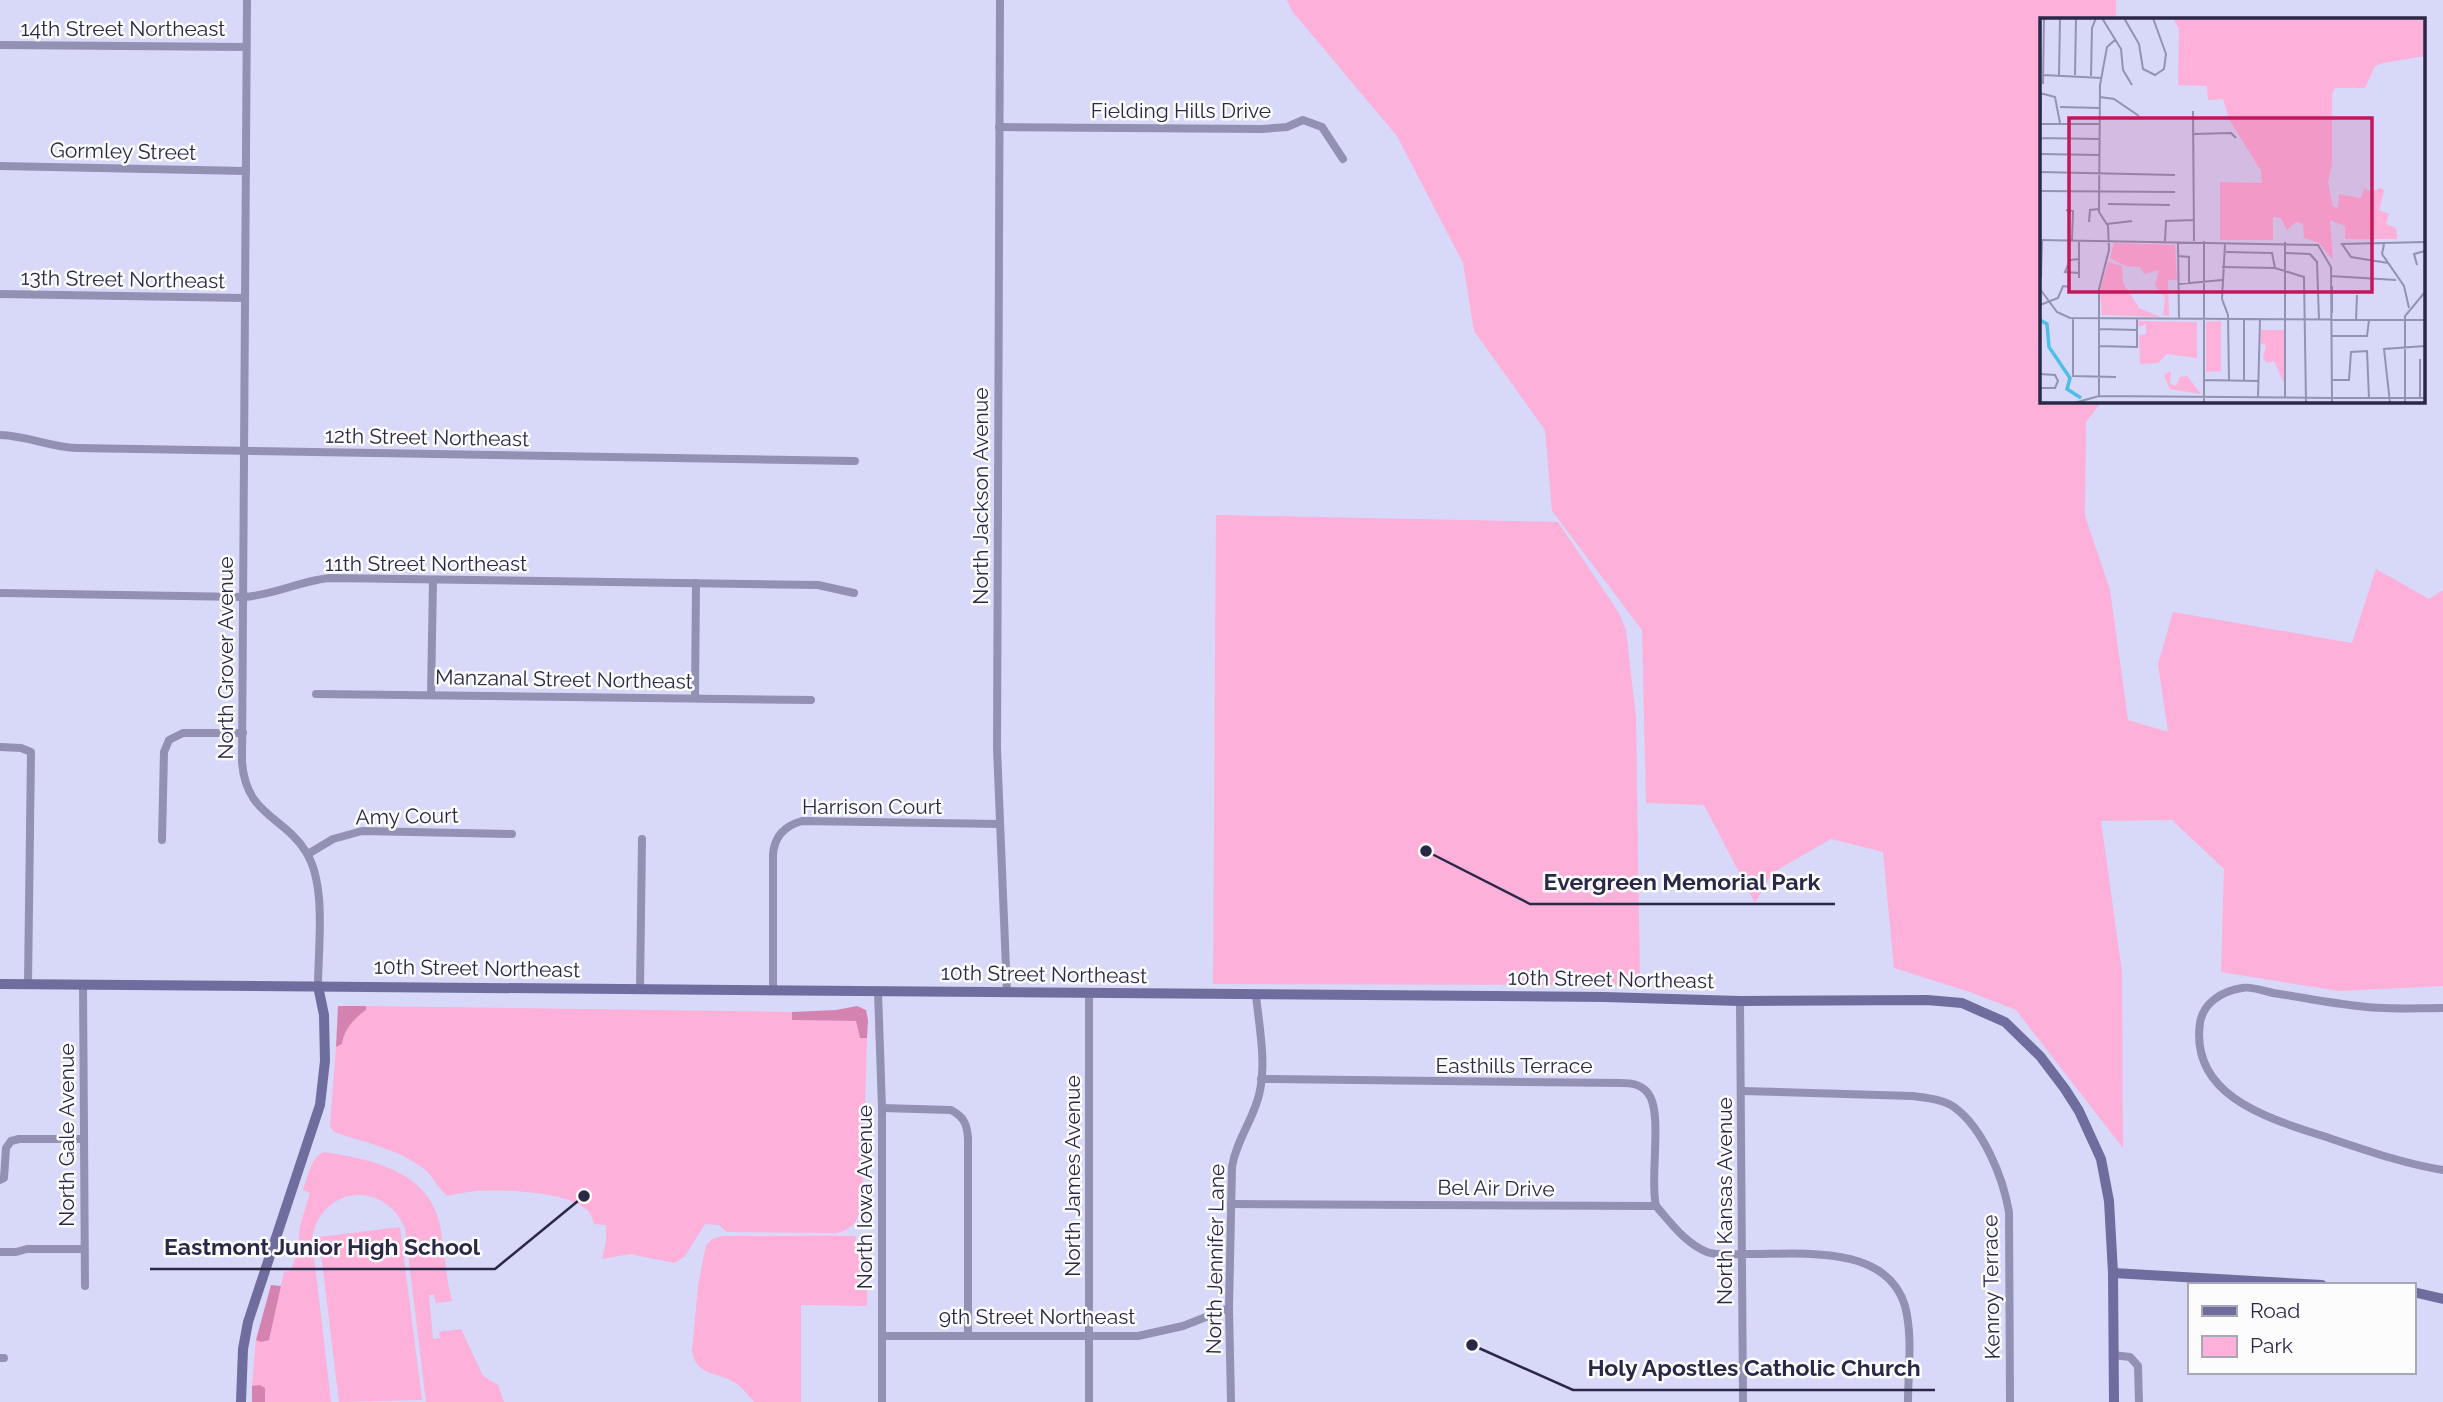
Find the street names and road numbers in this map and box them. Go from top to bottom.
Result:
street label: 14th Street Northeast [21,16,225,41]
street label: Fielding Hills Drive [1091,98,1271,123]
street label: Gormley Street [50,137,196,165]
street label: 13th Street Northeast [21,265,225,293]
street label: North Jackson Avenue [968,387,993,605]
street label: 12th Street Northeast [325,423,529,451]
street label: 11th Street Northeast [325,551,527,576]
street label: North Grover Avenue [213,556,238,760]
street label: Manzanal Street Northeast [435,664,693,694]
street label: Harrison Court [802,794,942,819]
street label: Amy Court [355,803,459,829]
street label: 10th Street Northeast [374,954,580,982]
street label: 10th Street Northeast [941,960,1147,988]
street label: 10th Street Northeast [1508,965,1714,993]
street label: North Gale Avenue [54,1043,79,1227]
street label: Easthills Terrace [1435,1053,1593,1078]
street label: North James Avenue [1060,1075,1085,1277]
street label: North Kansas Avenue [1712,1097,1737,1305]
street label: North Iowa Avenue [852,1105,877,1289]
street label: North Jennifer Lane [1201,1163,1229,1355]
street label: Bel Air Drive [1437,1174,1555,1202]
street label: Kenroy Terrace [1977,1214,2005,1360]
street label: 9th Street Northeast [939,1304,1135,1329]

